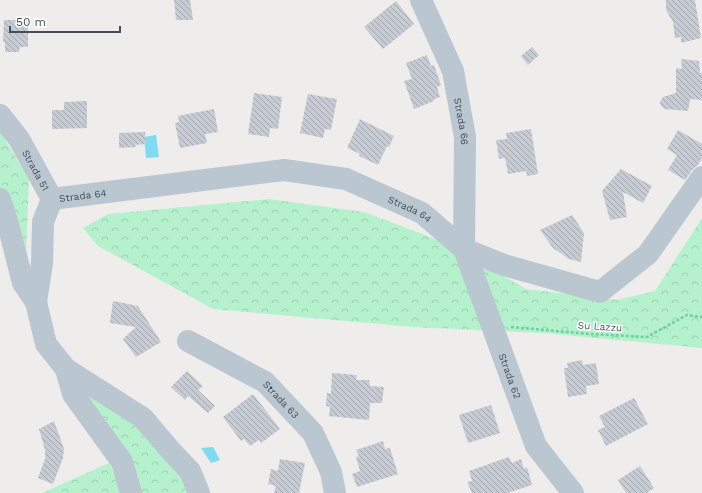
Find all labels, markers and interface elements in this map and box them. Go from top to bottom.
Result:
scale bar [10,8,120,34]
text: 50 m [16,15,46,29]
street label: Strada 66 [452,97,470,145]
street label: Strada 51 [20,148,51,193]
street label: Strada 64 [59,187,107,204]
street label: Strada 64 [386,194,434,225]
street label: Su Lazzu [577,319,623,334]
street label: Strada 62 [497,352,523,400]
street label: Strada 63 [261,379,301,421]

